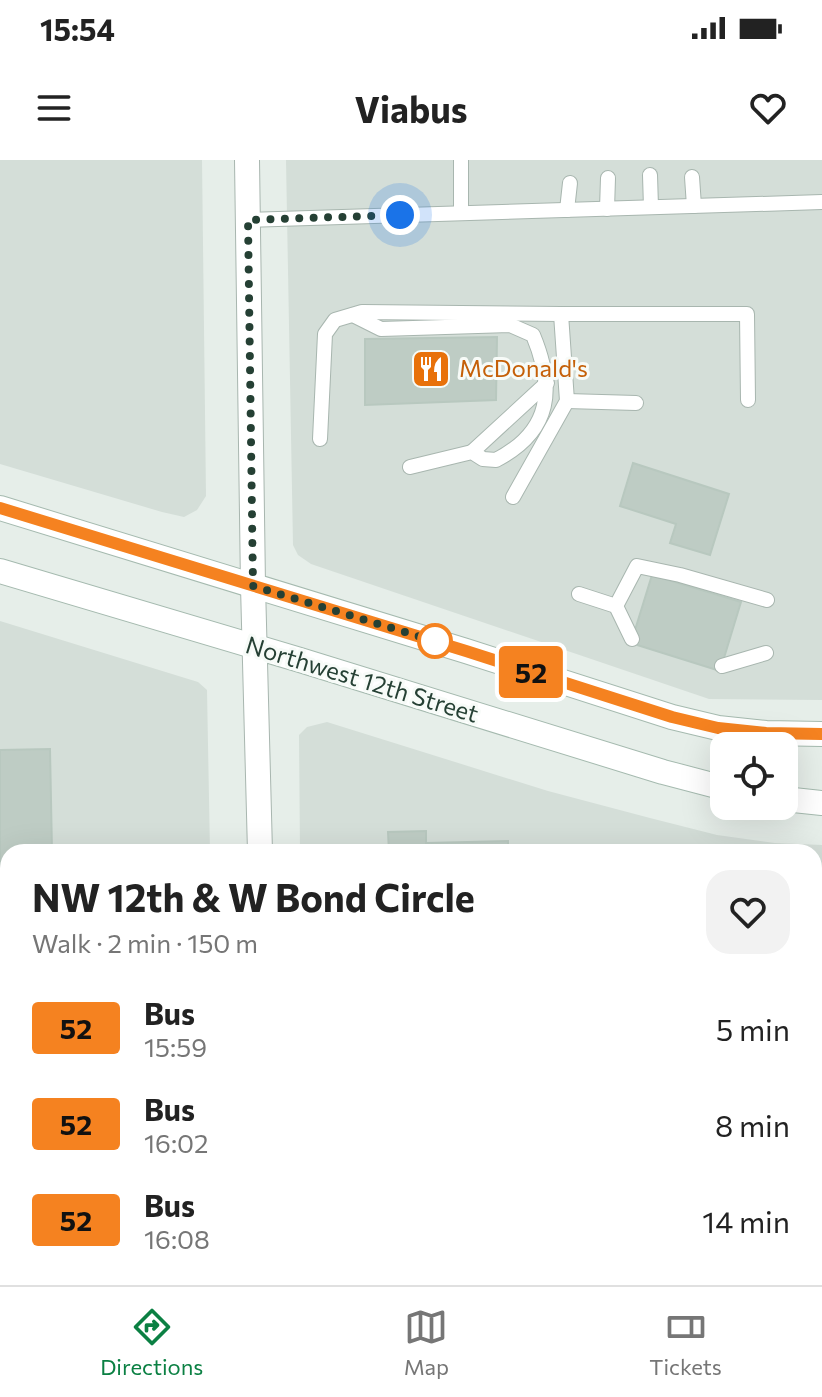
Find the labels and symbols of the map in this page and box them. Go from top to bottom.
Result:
your location [380,195,420,235]
restaurant icon: McDonald's [410,348,452,390]
place label: McDonald's [459,353,588,382]
unlabelled marker [418,624,452,658]
street label: Northwest 12th Street [243,629,482,728]
line badge: 52 [495,646,567,698]

